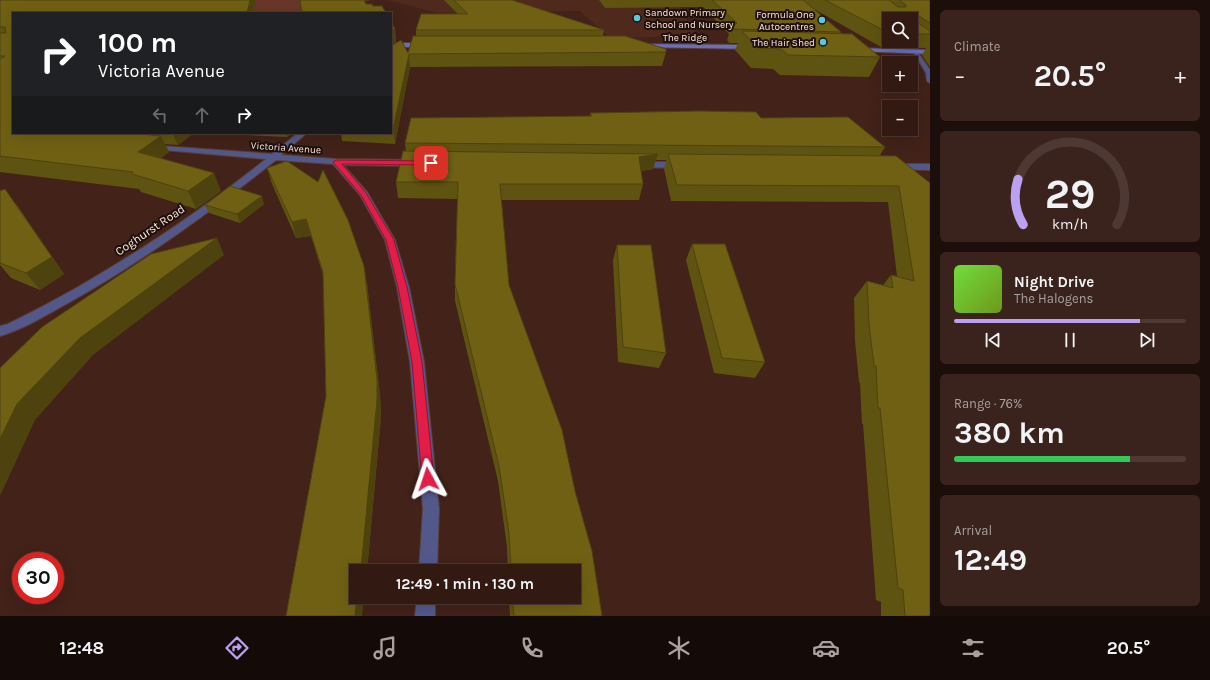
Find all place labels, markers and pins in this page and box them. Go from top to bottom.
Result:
place label: Sandown Primary School and Nursery [645,7,734,31]
place label: Formula One Autocentres [756,9,814,33]
marker: Sandown Primary School and Nursery [632,13,642,23]
marker: Formula One Autocentres [817,15,827,25]
place label: The Hair Shed [752,37,815,49]
marker: The Hair Shed [818,37,828,47]
pin [414,146,448,180]

